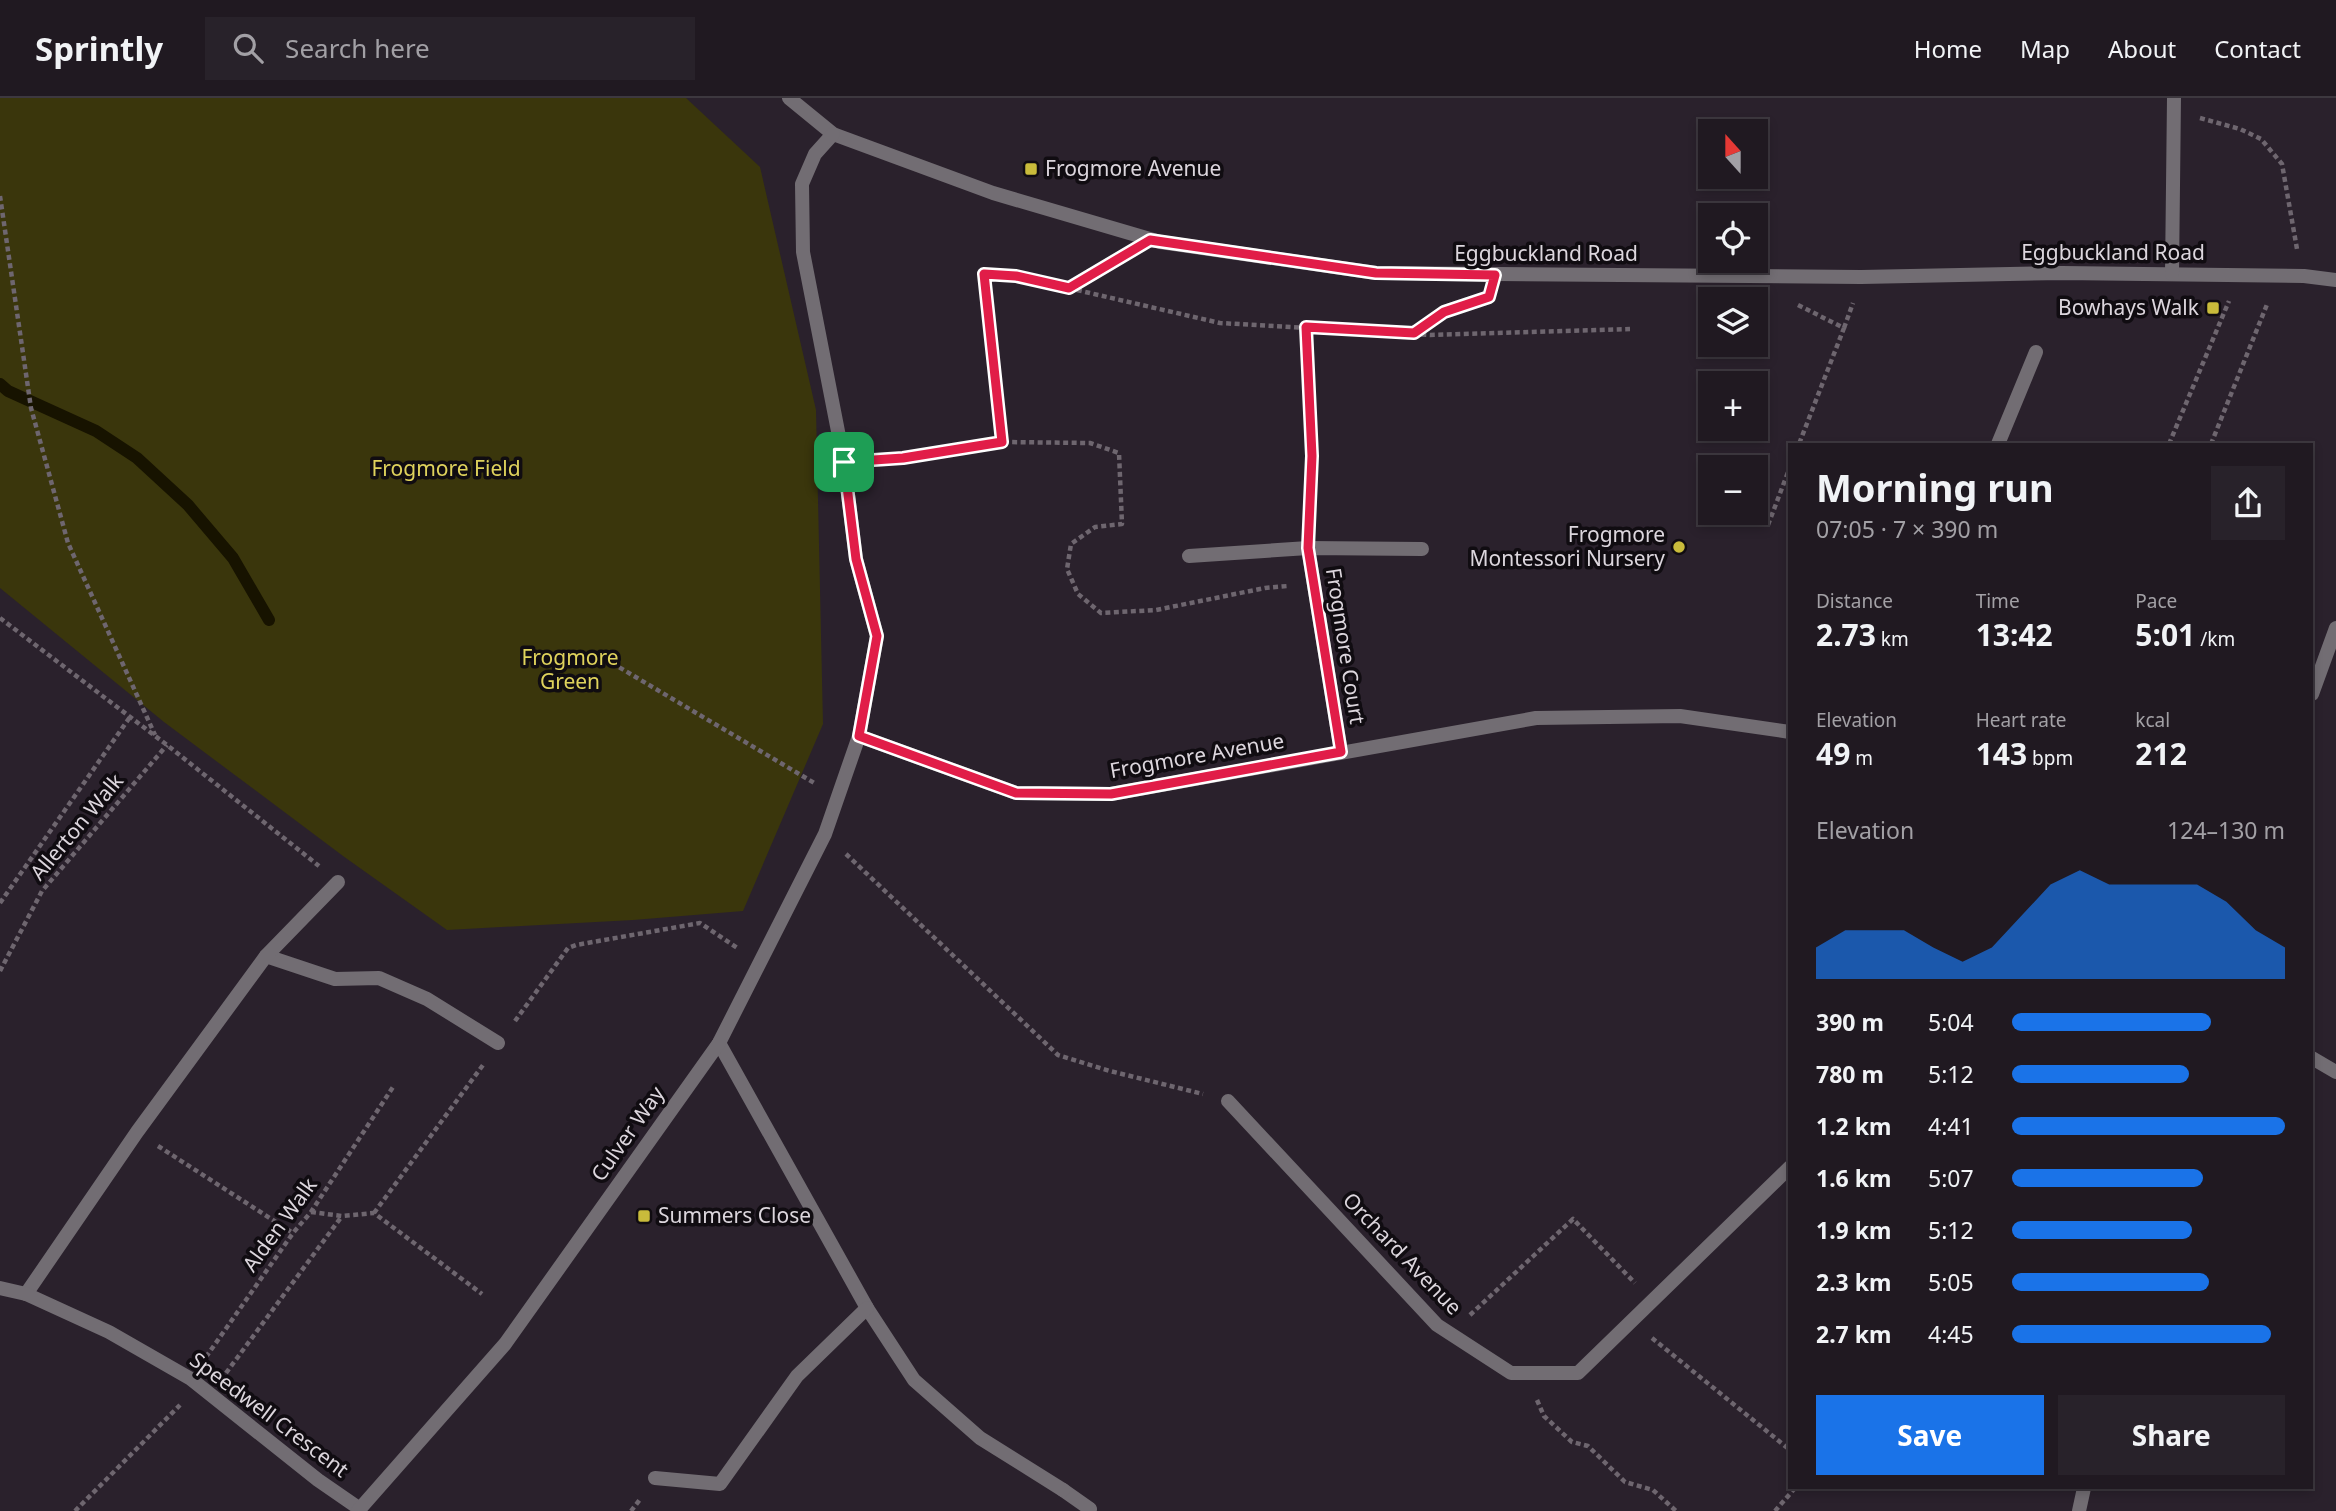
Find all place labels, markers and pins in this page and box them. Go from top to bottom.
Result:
place label: Frogmore Avenue [1045,154,1221,182]
marker: Frogmore Avenue [1023,161,1039,177]
place label: Bowhays Walk [2058,293,2200,321]
marker: Bowhays Walk [2205,300,2221,316]
pin [814,432,874,492]
place label: Frogmore Montessori Nursery [1470,520,1665,572]
marker: Frogmore Montessori Nursery [1671,539,1687,555]
place label: Summers Close [658,1201,811,1229]
marker: Summers Close [636,1208,652,1224]

